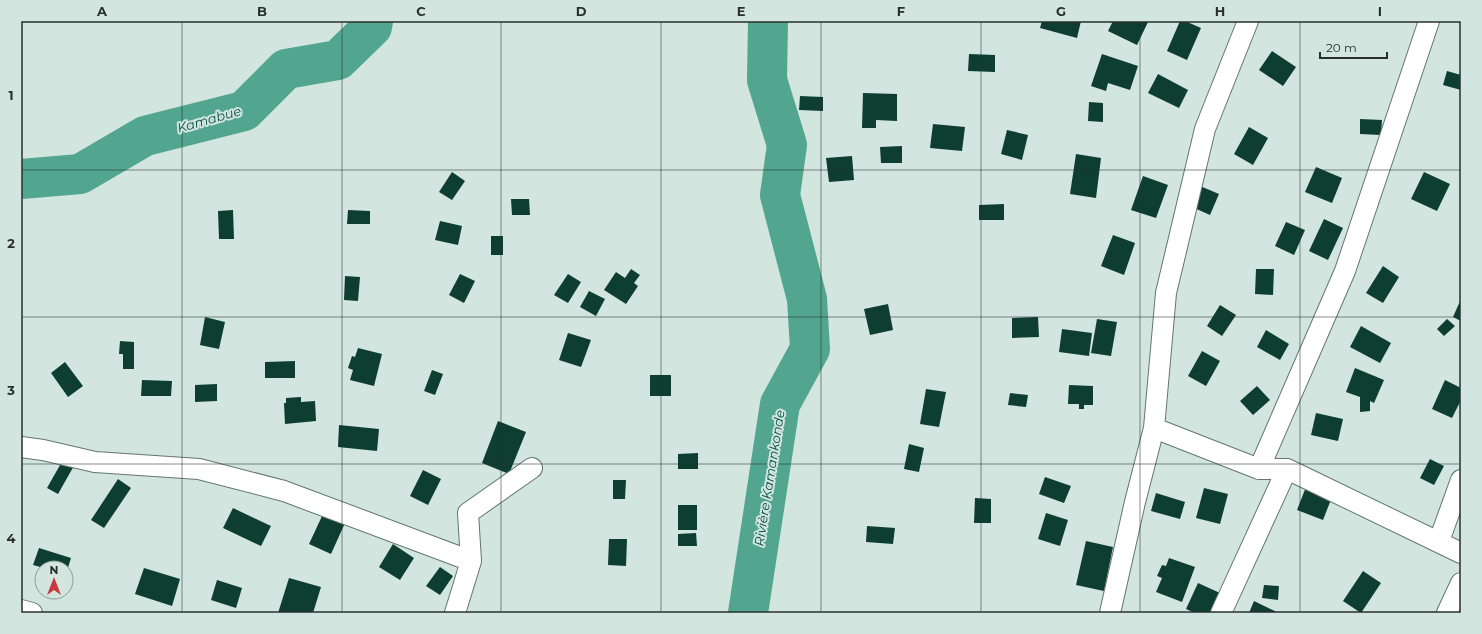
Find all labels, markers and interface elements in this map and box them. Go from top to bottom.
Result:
text: A [96,3,108,19]
text: B [257,3,267,19]
text: C [416,3,426,19]
text: D [576,3,587,19]
text: E [737,3,746,19]
text: F [897,3,905,19]
text: G [1056,3,1066,19]
text: H [1215,3,1225,19]
text: I [1378,3,1382,19]
scale bar [1320,34,1387,60]
text: 20 m [1326,40,1357,55]
text: 1 [8,87,14,103]
water label: Kamabue [175,102,243,136]
text: 2 [7,235,15,251]
text: 3 [6,382,15,398]
water label: Rivière Kamankonde [750,409,788,547]
text: 4 [7,530,16,546]
north arrow [34,560,74,600]
text: N [50,563,58,577]

